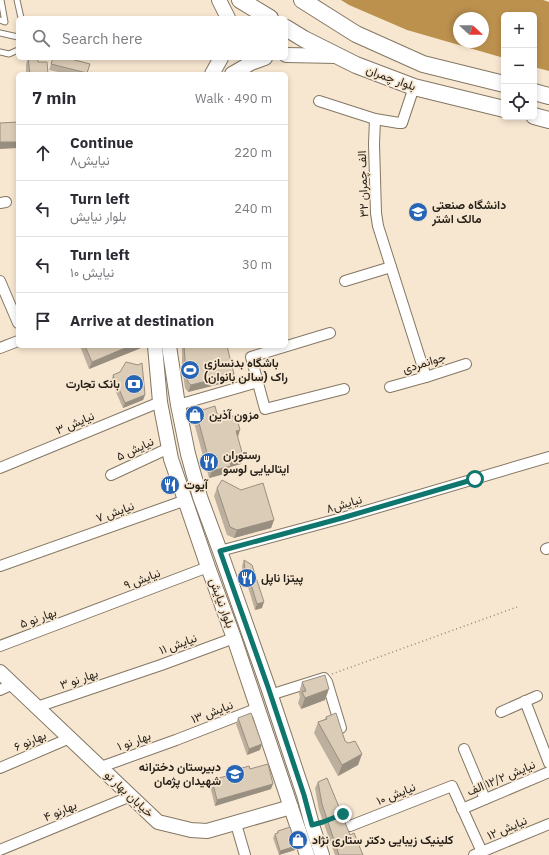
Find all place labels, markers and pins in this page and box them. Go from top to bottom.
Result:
place label: دانشگاه صنعتی مالک اشتر [431,197,506,227]
school or university icon: دانشگاه صنعتی مالک اشتر [407,201,429,223]
place label: باشگاه بدنسازی راک (سالن بانوان) [204,355,288,385]
sports icon: باشگاه بدنسازی راک (سالن بانوان) [179,359,201,381]
bank icon: بانک تجارت [123,373,145,395]
place label: بانک تجارت [66,376,120,392]
shop icon: مزون آذین [184,404,206,426]
place label: مزون آذین [209,407,259,423]
place label: رستوران ایتالیایی لوسو [223,447,289,477]
restaurant icon: رستوران ایتالیایی لوسو [198,451,220,473]
restaurant icon: آیوت [159,474,181,496]
place label: آیوت [184,477,209,493]
restaurant icon: پیتزا ناپل [236,567,258,589]
place label: پیتزا ناپل [261,570,303,586]
place label: دبیرستان دخترانه شهیدان پژمان [139,759,221,789]
school or university icon: دبیرستان دخترانه شهیدان پژمان [224,763,246,785]
shop icon: کلینیک زیبایی دکتر ستاری نژاد [287,829,309,851]
place label: کلینیک زیبایی دکتر ستاری نژاد [312,832,454,848]

